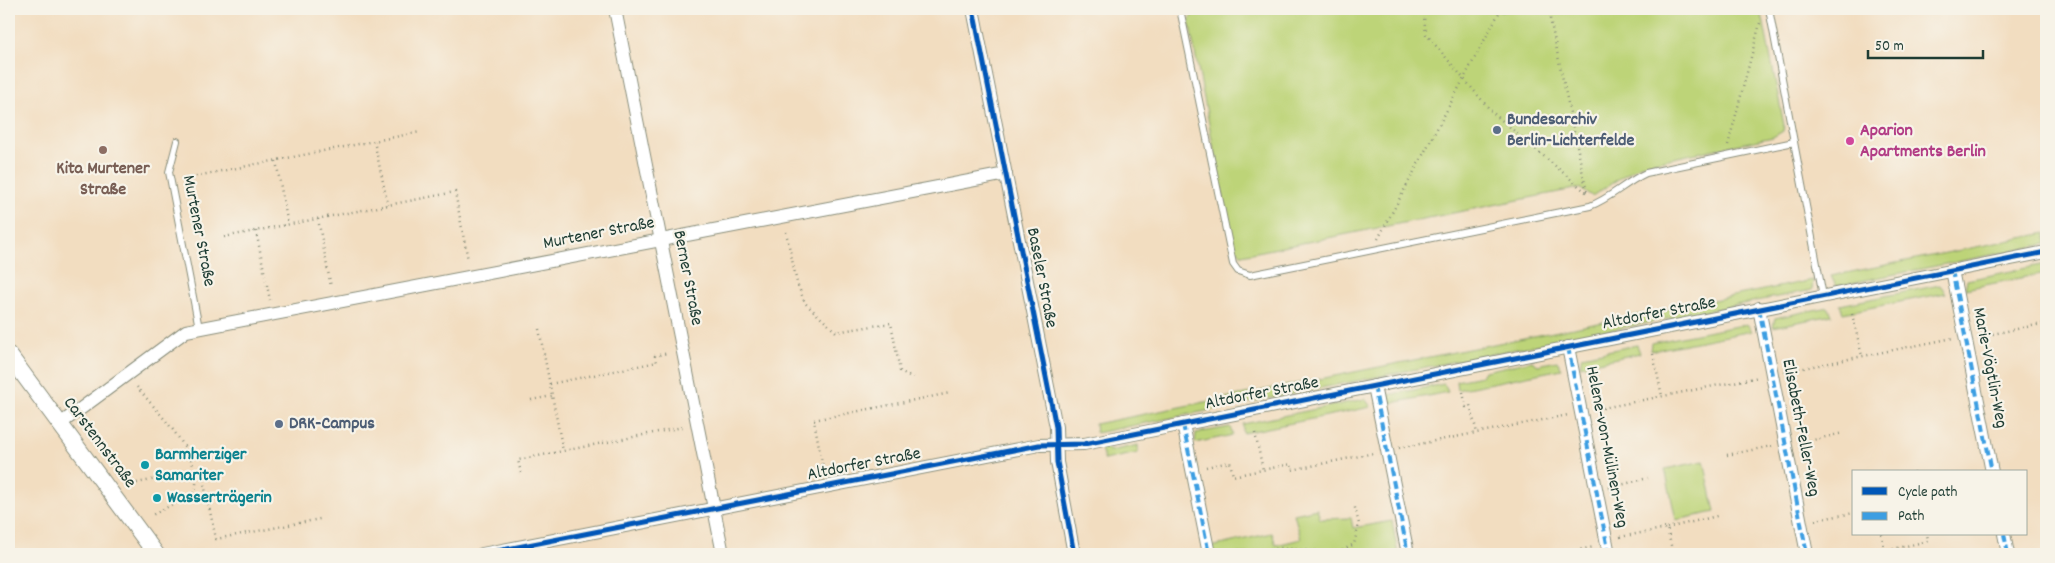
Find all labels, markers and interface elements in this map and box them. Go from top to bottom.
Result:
scale bar [1868,28,1982,60]
text: 50 m [1875,36,1904,58]
place label: Bundesarchiv Berlin-Lichterfelde [1507,108,1635,154]
place label: Aparion Apartments Berlin [1860,119,1986,165]
marker: Bundesarchiv Berlin-Lichterfelde [1491,124,1503,136]
marker: Aparion Apartments Berlin [1844,135,1856,147]
marker: Kita Murtener Straße [97,144,109,156]
place label: Kita Murtener Straße [56,157,150,203]
street label: Murtener Straße [175,173,221,289]
street label: Murtener Straße [541,211,657,257]
street label: Baseler Straße [1019,226,1063,330]
street label: Berner Straße [666,228,708,328]
street label: Altdorfer Straße [1600,291,1718,337]
street label: Marie-Vögtlin-Weg [1965,306,2013,431]
street label: Elisabeth-Feller-Weg [1774,357,1826,499]
street label: Helene-von-Mülinen-Weg [1578,364,1634,530]
street label: Altdorfer Straße [1203,371,1321,417]
street label: Carstennstraße [56,392,142,494]
place label: DRK-Campus [289,412,375,437]
marker: DRK-Campus [273,418,285,430]
street label: Altdorfer Straße [805,442,923,488]
place label: Barmherziger Samariter [155,443,247,489]
marker: Barmherziger Samariter [139,459,151,471]
legend [1852,470,2028,536]
text: Cycle path [1898,482,1958,504]
place label: Wasserträgerin [167,486,272,511]
marker: Wasserträgerin [151,492,163,504]
text: Path [1898,506,1924,528]

